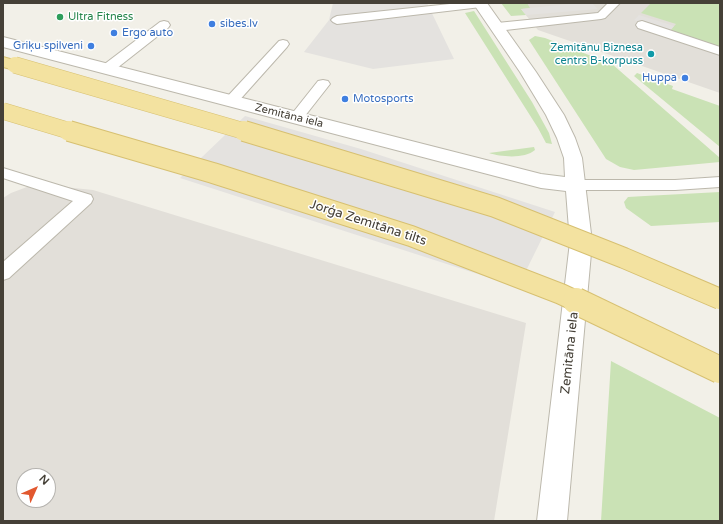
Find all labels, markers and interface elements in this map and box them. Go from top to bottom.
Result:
place label: Ultra Fitness [68,10,133,24]
marker: Ultra Fitness [55,12,65,22]
place label: sibes.lv [220,17,258,31]
marker: sibes.lv [207,19,217,29]
place label: Ergo auto [122,26,173,40]
marker: Ergo auto [109,28,119,38]
place label: Griķu spilveni [13,39,83,53]
marker: Griķu spilveni [86,41,96,51]
place label: Zemitānu Biznesa centrs B-korpuss [550,41,643,67]
marker: Zemitānu Biznesa centrs B-korpuss [646,49,656,59]
place label: Huppa [642,71,677,85]
marker: Huppa [680,73,690,83]
place label: Motosports [353,92,414,106]
marker: Motosports [340,94,350,104]
street label: Zemitāna iela [253,101,325,131]
street label: Jorģa Zemitāna tilts [308,197,428,249]
street label: Zemitāna iela [558,311,582,395]
north arrow [16,468,56,508]
text: N [36,472,52,488]

